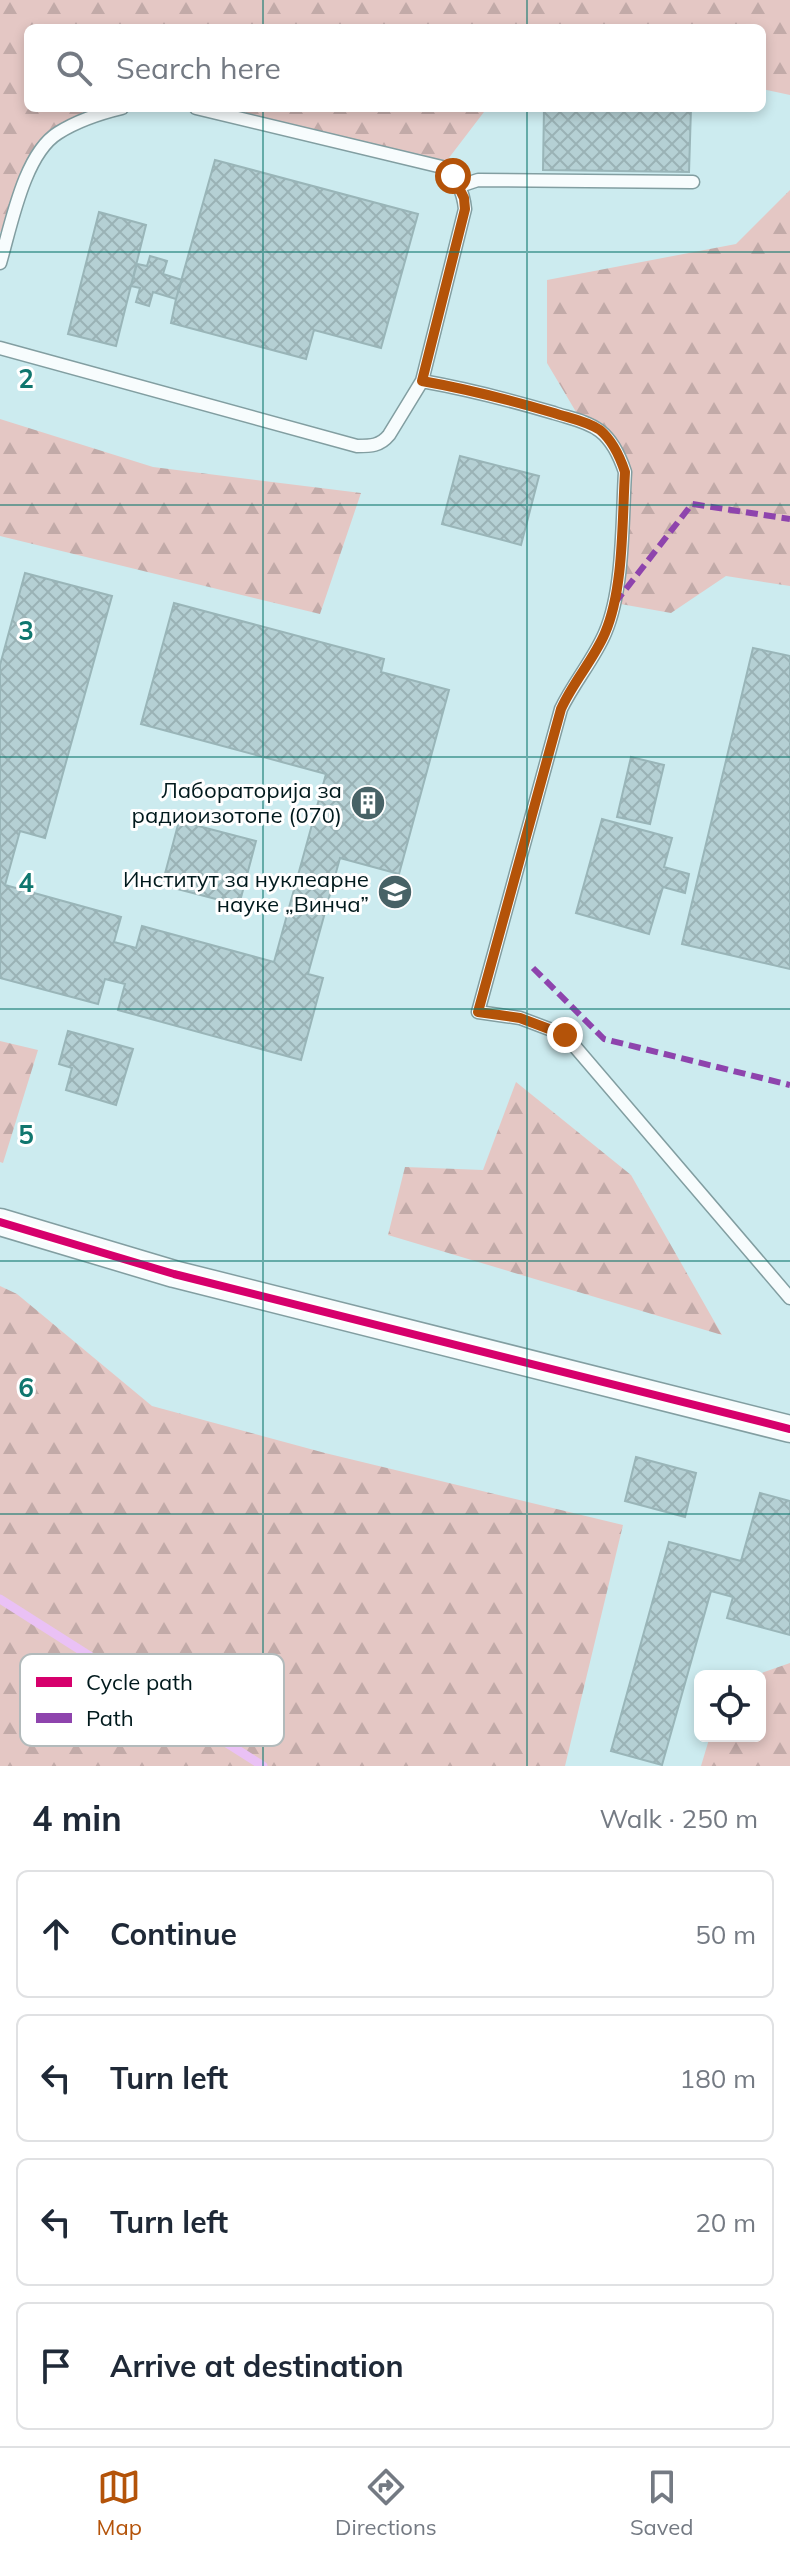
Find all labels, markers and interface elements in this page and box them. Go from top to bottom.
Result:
search box [24,24,766,112]
icon: search [52,46,96,90]
text: Search here [116,49,281,87]
route start [435,158,471,194]
text: 2 [18,362,34,395]
text: 3 [18,614,34,647]
place label: Лабораторија за радиоизотопе (070) [131,776,342,829]
building icon: Лабораторија за радиоизотопе (070) [349,784,387,822]
place label: Институт за нуклеарне науке „Винча” [123,865,369,918]
text: 4 [18,866,34,899]
school or university icon: Институт за нуклеарне науке „Винча” [376,873,414,911]
route end [547,1017,583,1053]
text: 5 [18,1118,34,1151]
text: 6 [18,1371,34,1404]
legend [20,1654,284,1746]
text: Cycle path [86,1668,193,1696]
map controls [694,1670,766,1742]
button: locate [694,1670,766,1742]
text: Path [86,1704,134,1732]
text: 4 min [32,1797,122,1840]
text: Walk · 250 m [599,1802,758,1835]
icon: ahead [34,1912,78,1956]
text: Continue [110,1915,237,1953]
text: 50 m [695,1918,756,1951]
icon: left [34,2056,78,2100]
text: Turn left [110,2059,228,2097]
text: 180 m [680,2062,756,2095]
icon: left [34,2200,78,2244]
text: Turn left [110,2203,228,2241]
text: 20 m [695,2206,756,2239]
icon: arrive [34,2344,78,2388]
text: Arrive at destination [110,2347,404,2385]
tab: Map [97,2465,142,2541]
tab: Directions [335,2465,437,2541]
tab: Saved [630,2465,693,2541]

